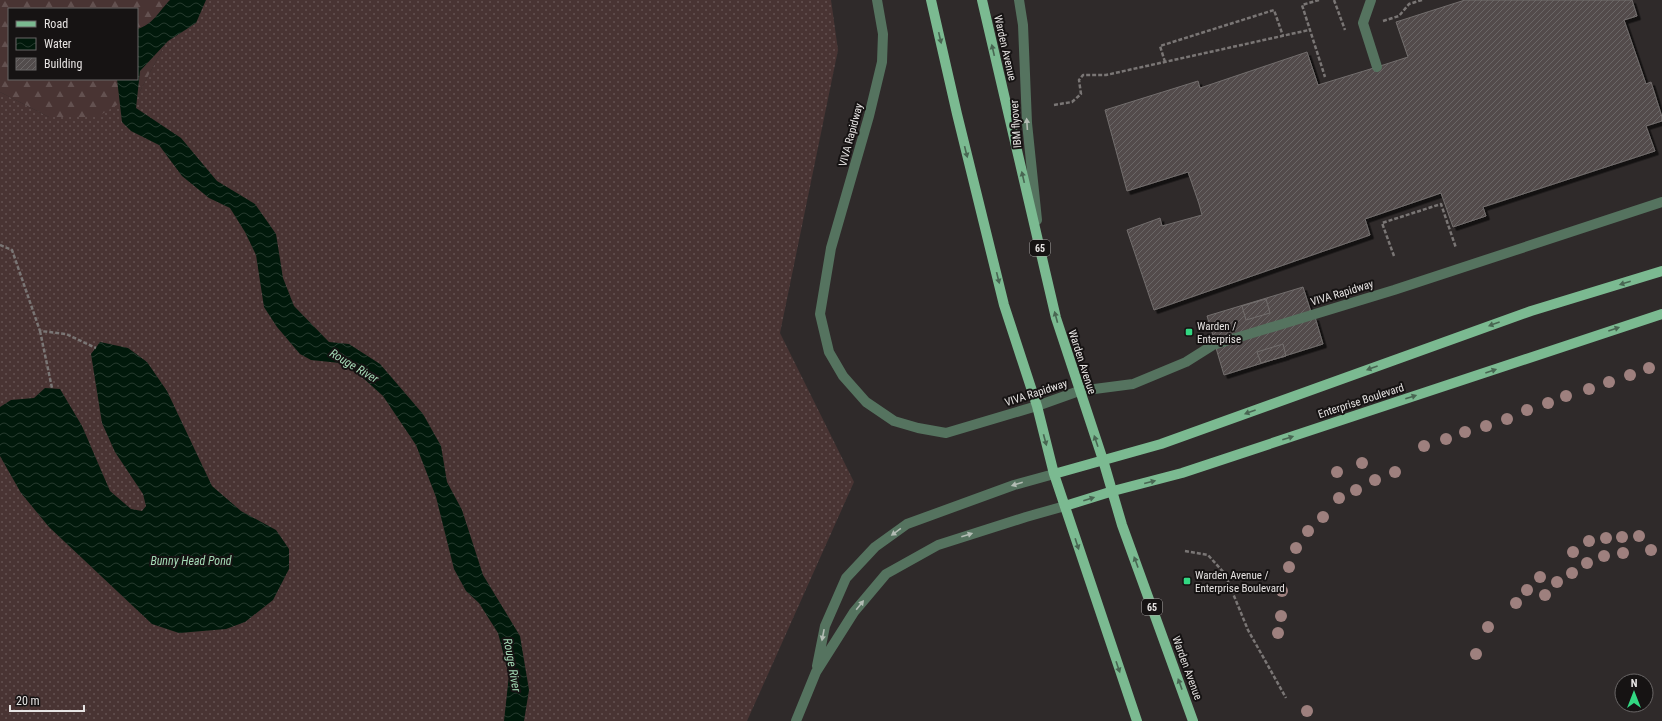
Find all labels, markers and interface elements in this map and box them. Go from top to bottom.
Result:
legend [8,8,138,80]
street label: Warden Avenue [991,14,1019,82]
text: Road [44,17,68,31]
one-way arrow [937,32,943,44]
text: Water [44,37,72,51]
one-way arrow [990,44,996,57]
text: Building [44,57,82,71]
street label: IBM flyover [1008,99,1024,149]
street label: VIVA Rapidway [836,102,866,168]
one-way arrow [1024,118,1031,130]
one-way arrow [964,146,970,158]
one-way arrow [1020,171,1026,183]
road number: 65 [1030,240,1050,256]
one-way arrow [995,272,1001,284]
street label: VIVA Rapidway [1309,277,1375,309]
one-way arrow [1618,280,1630,286]
one-way arrow [1053,311,1059,323]
place label: Warden / Enterprise [1197,320,1241,346]
one-way arrow [1488,322,1500,328]
one-way arrow [1609,326,1621,332]
marker: Warden / Enterprise [1184,327,1194,337]
street label: Warden Avenue [1065,328,1099,396]
water label: Rouge River [327,346,381,386]
one-way arrow [1366,366,1378,372]
one-way arrow [1486,368,1498,374]
street label: VIVA Rapidway [1003,377,1069,409]
street label: Enterprise Boulevard [1316,381,1406,421]
one-way arrow [1405,394,1417,400]
one-way arrow [1243,409,1255,415]
one-way arrow [1042,434,1048,446]
one-way arrow [1093,435,1099,447]
one-way arrow [1282,435,1294,441]
one-way arrow [1144,478,1157,484]
one-way arrow [1010,481,1022,487]
one-way arrow [1083,496,1095,502]
one-way arrow [891,528,901,536]
one-way arrow [961,532,973,538]
one-way arrow [1074,538,1080,550]
water label: Bunny Head Pond [150,554,232,568]
one-way arrow [1132,556,1138,568]
place label: Warden Avenue / Enterprise Boulevard [1195,569,1285,595]
marker: Warden Avenue / Enterprise Boulevard [1182,576,1192,586]
one-way arrow [856,599,865,610]
road number: 65 [1142,599,1162,615]
one-way arrow [820,629,826,641]
street label: Warden Avenue [1169,634,1205,702]
water label: Rouge River [500,637,524,693]
one-way arrow [1116,661,1122,673]
north arrow [1614,673,1654,713]
text: N [1631,677,1638,690]
one-way arrow [1177,678,1183,690]
scale bar [10,687,84,713]
text: 20 m [16,694,40,708]

